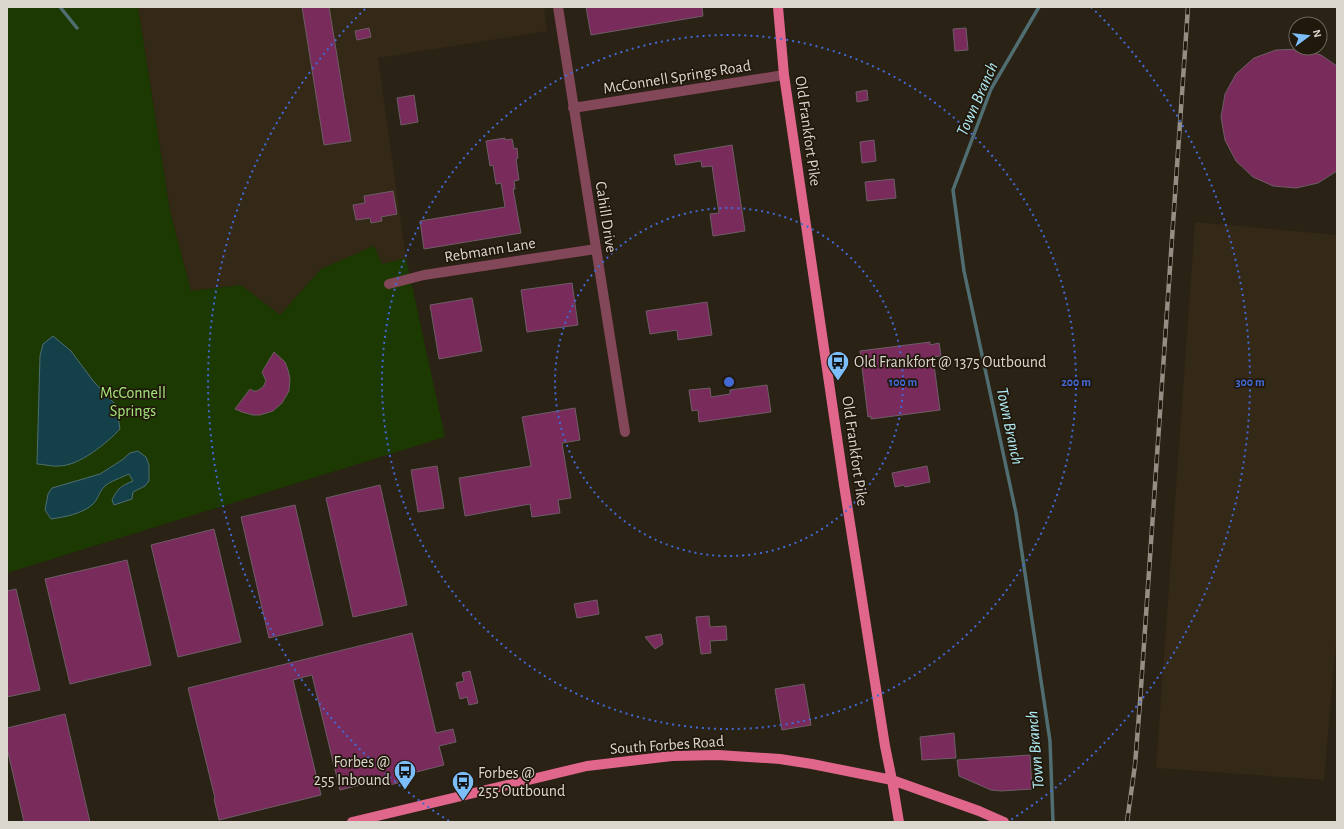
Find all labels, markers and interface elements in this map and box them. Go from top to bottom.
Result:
north arrow [1288,16,1328,56]
text: N [1311,28,1323,39]
street label: McConnell Springs Road [602,57,752,97]
water label: Town Branch [953,60,1001,138]
street label: Old Frankfort Pike [792,75,824,187]
street label: Cahill Drive [592,180,620,254]
street label: Rebmann Lane [443,235,537,265]
bus stop icon: Old Frankfort @ 1375 Outbound [825,349,851,382]
place label: Old Frankfort @ 1375 Outbound [854,354,1046,370]
centre of rings [722,375,736,389]
text: 100 m [889,376,917,388]
text: 200 m [1061,376,1091,388]
text: 300 m [1235,376,1265,388]
park label: McConnell Springs [100,385,166,419]
water label: Town Branch [993,386,1027,466]
street label: Old Frankfort Pike [839,395,871,507]
water label: Town Branch [1023,710,1047,790]
street label: South Forbes Road [609,733,725,757]
place label: Forbes @ 255 Inbound [314,754,390,788]
bus stop icon: Forbes @ 255 Inbound [392,758,418,791]
place label: Forbes @ 255 Outbound [478,765,565,799]
bus stop icon: Forbes @ 255 Outbound [450,769,476,802]

